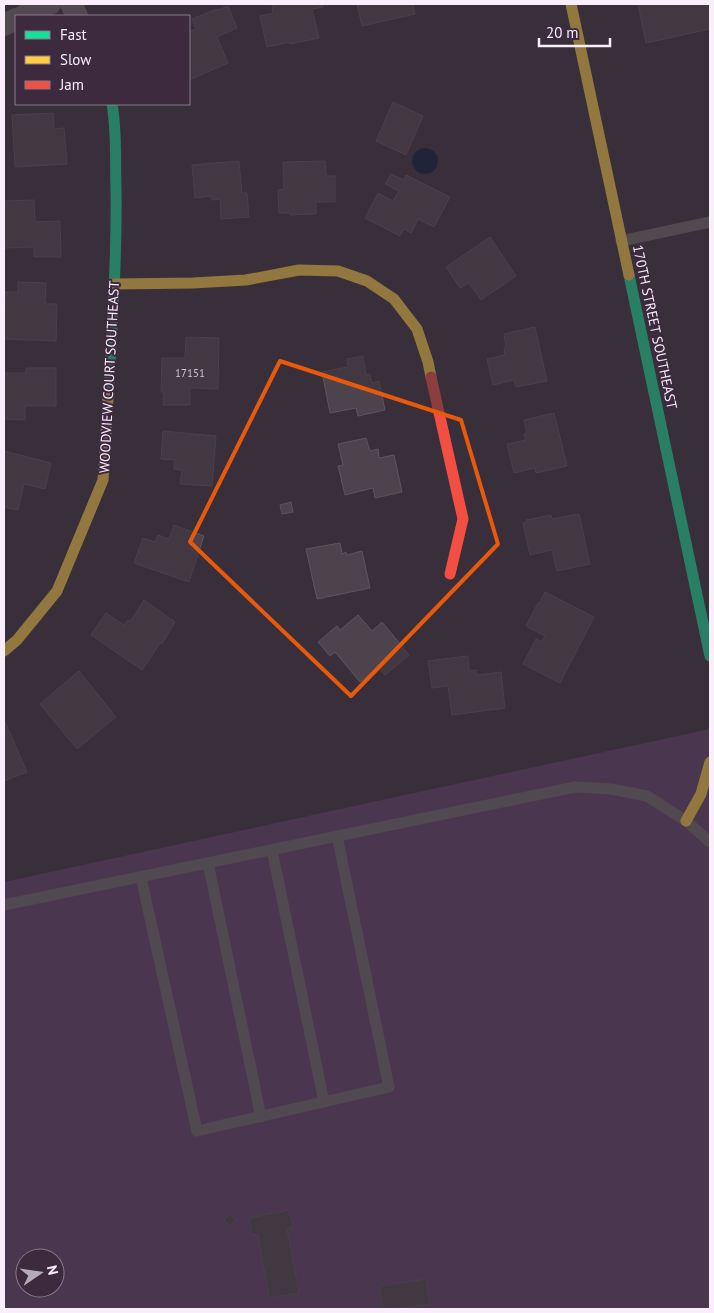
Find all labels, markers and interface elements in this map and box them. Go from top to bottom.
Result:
legend [15,15,190,105]
scale bar [539,15,610,47]
text: 20 m [546,23,579,42]
text: Fast [60,25,87,44]
text: Slow [60,50,91,69]
text: Jam [59,75,84,94]
street label: 170TH STREET SOUTHEAST [629,243,681,411]
street label: WOODVIEW COURT SOUTHEAST [95,280,123,474]
house number: 17151 [175,366,205,380]
north arrow [15,1248,65,1298]
text: N [43,1264,62,1277]

